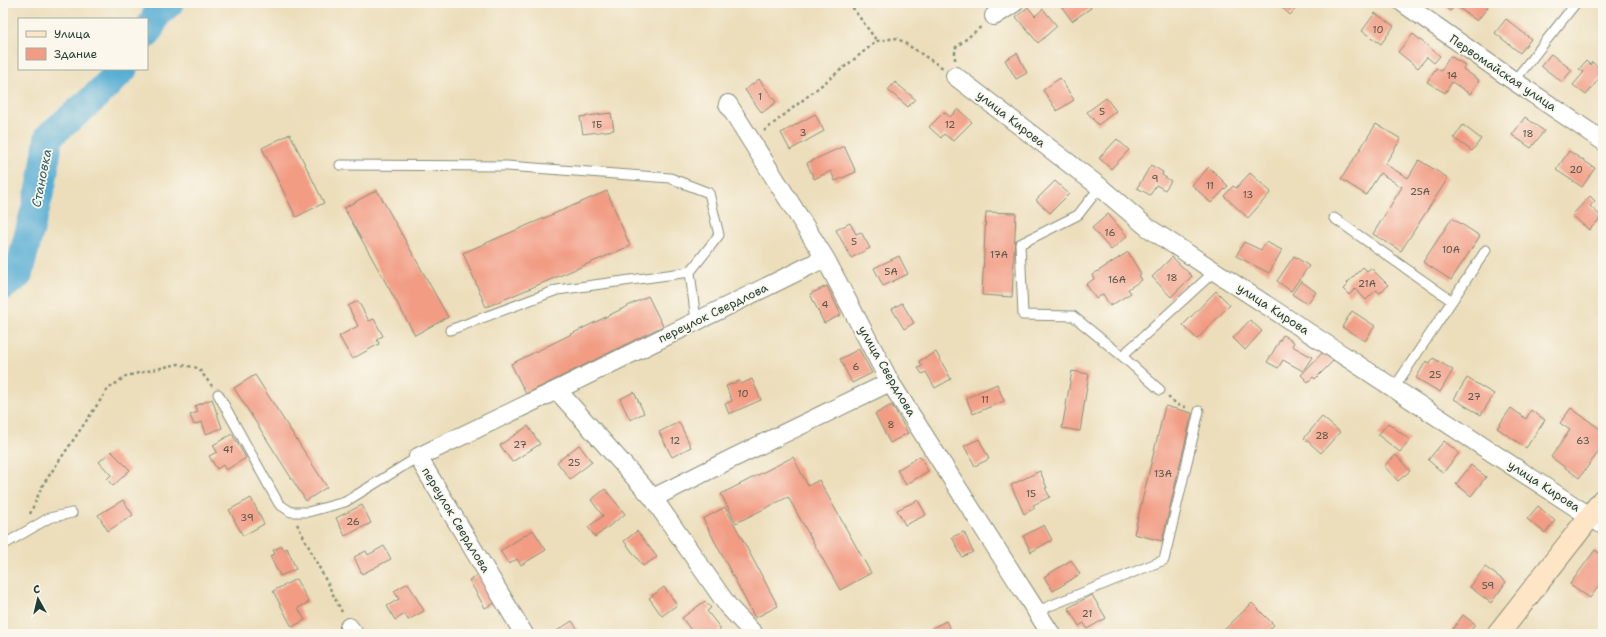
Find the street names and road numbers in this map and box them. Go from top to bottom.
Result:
street label: Первомайская улица [1446,31,1560,115]
street label: улица Кирова [973,87,1049,151]
street label: переулок Свердлова [655,279,771,347]
street label: улица Кирова [1234,280,1313,339]
street label: улица Свердлова [854,323,920,420]
street label: улица Кирова [1505,457,1584,516]
street label: переулок Свердлова [418,464,494,576]

